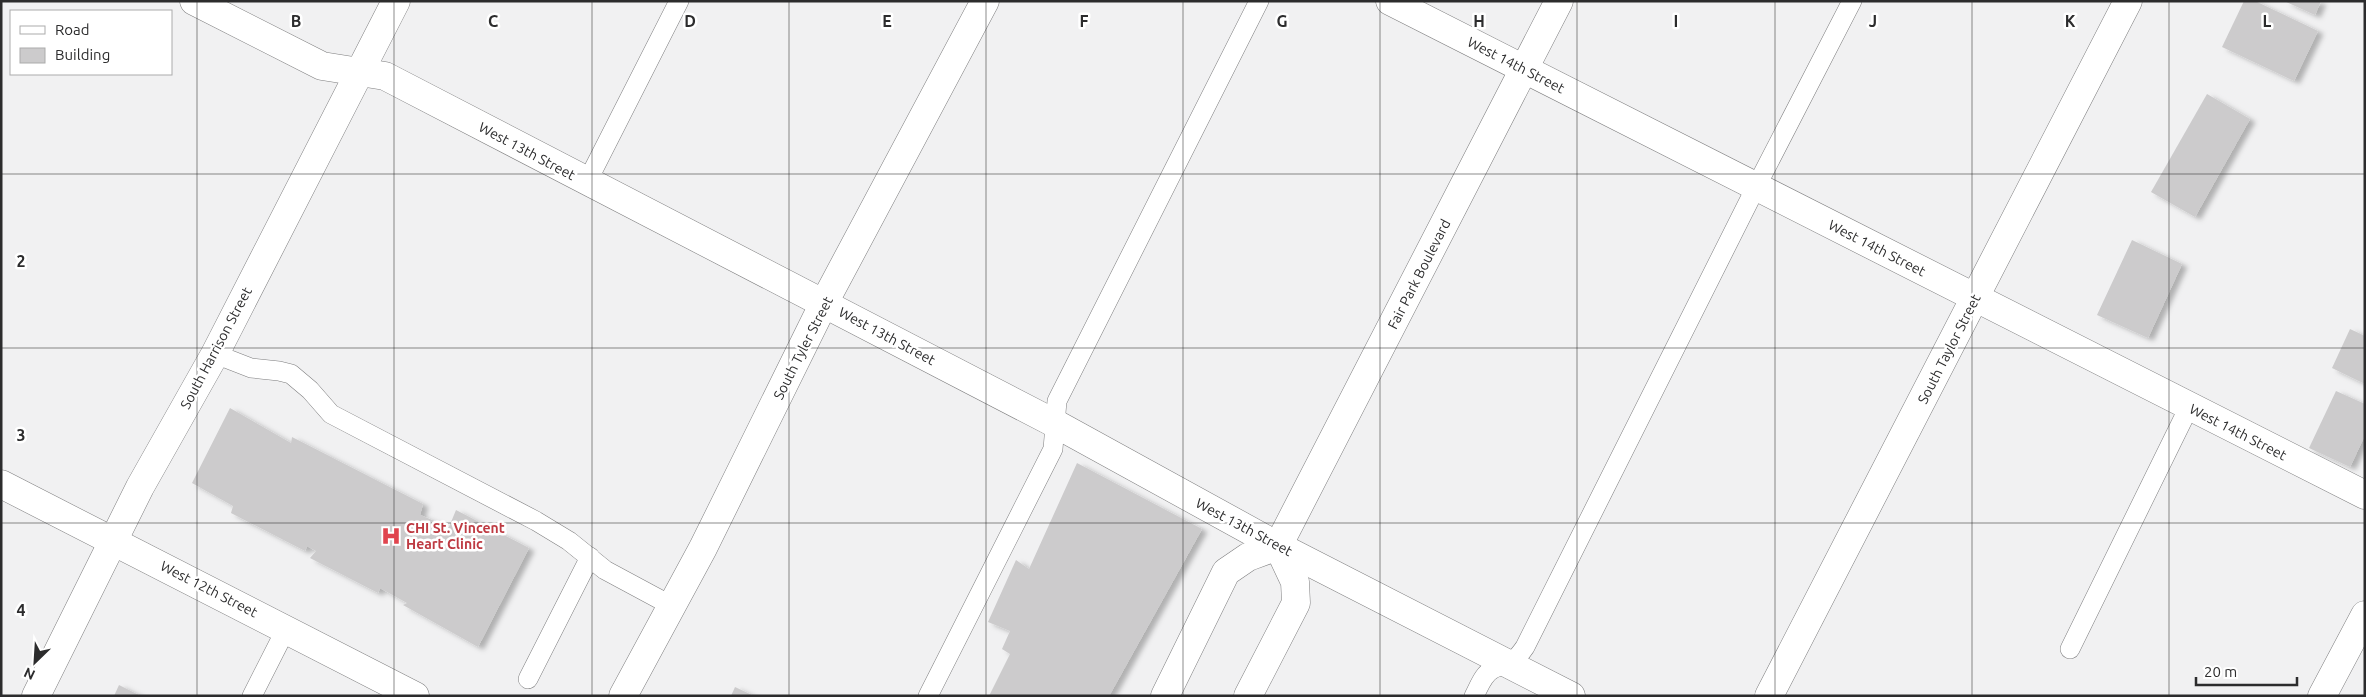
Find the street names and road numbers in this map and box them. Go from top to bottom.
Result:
street label: West 14th Street [1465,34,1568,97]
street label: West 13th Street [476,119,578,183]
street label: Fair Park Boulevard [1384,216,1454,332]
street label: West 14th Street [1826,217,1929,280]
street label: South Harrison Street [177,284,255,412]
street label: South Taylor Street [1914,291,1984,406]
street label: South Tyler Street [770,293,836,402]
street label: West 13th Street [836,304,938,368]
street label: West 14th Street [2187,401,2290,464]
street label: West 13th Street [1193,495,1295,559]
street label: West 12th Street [158,558,261,621]

